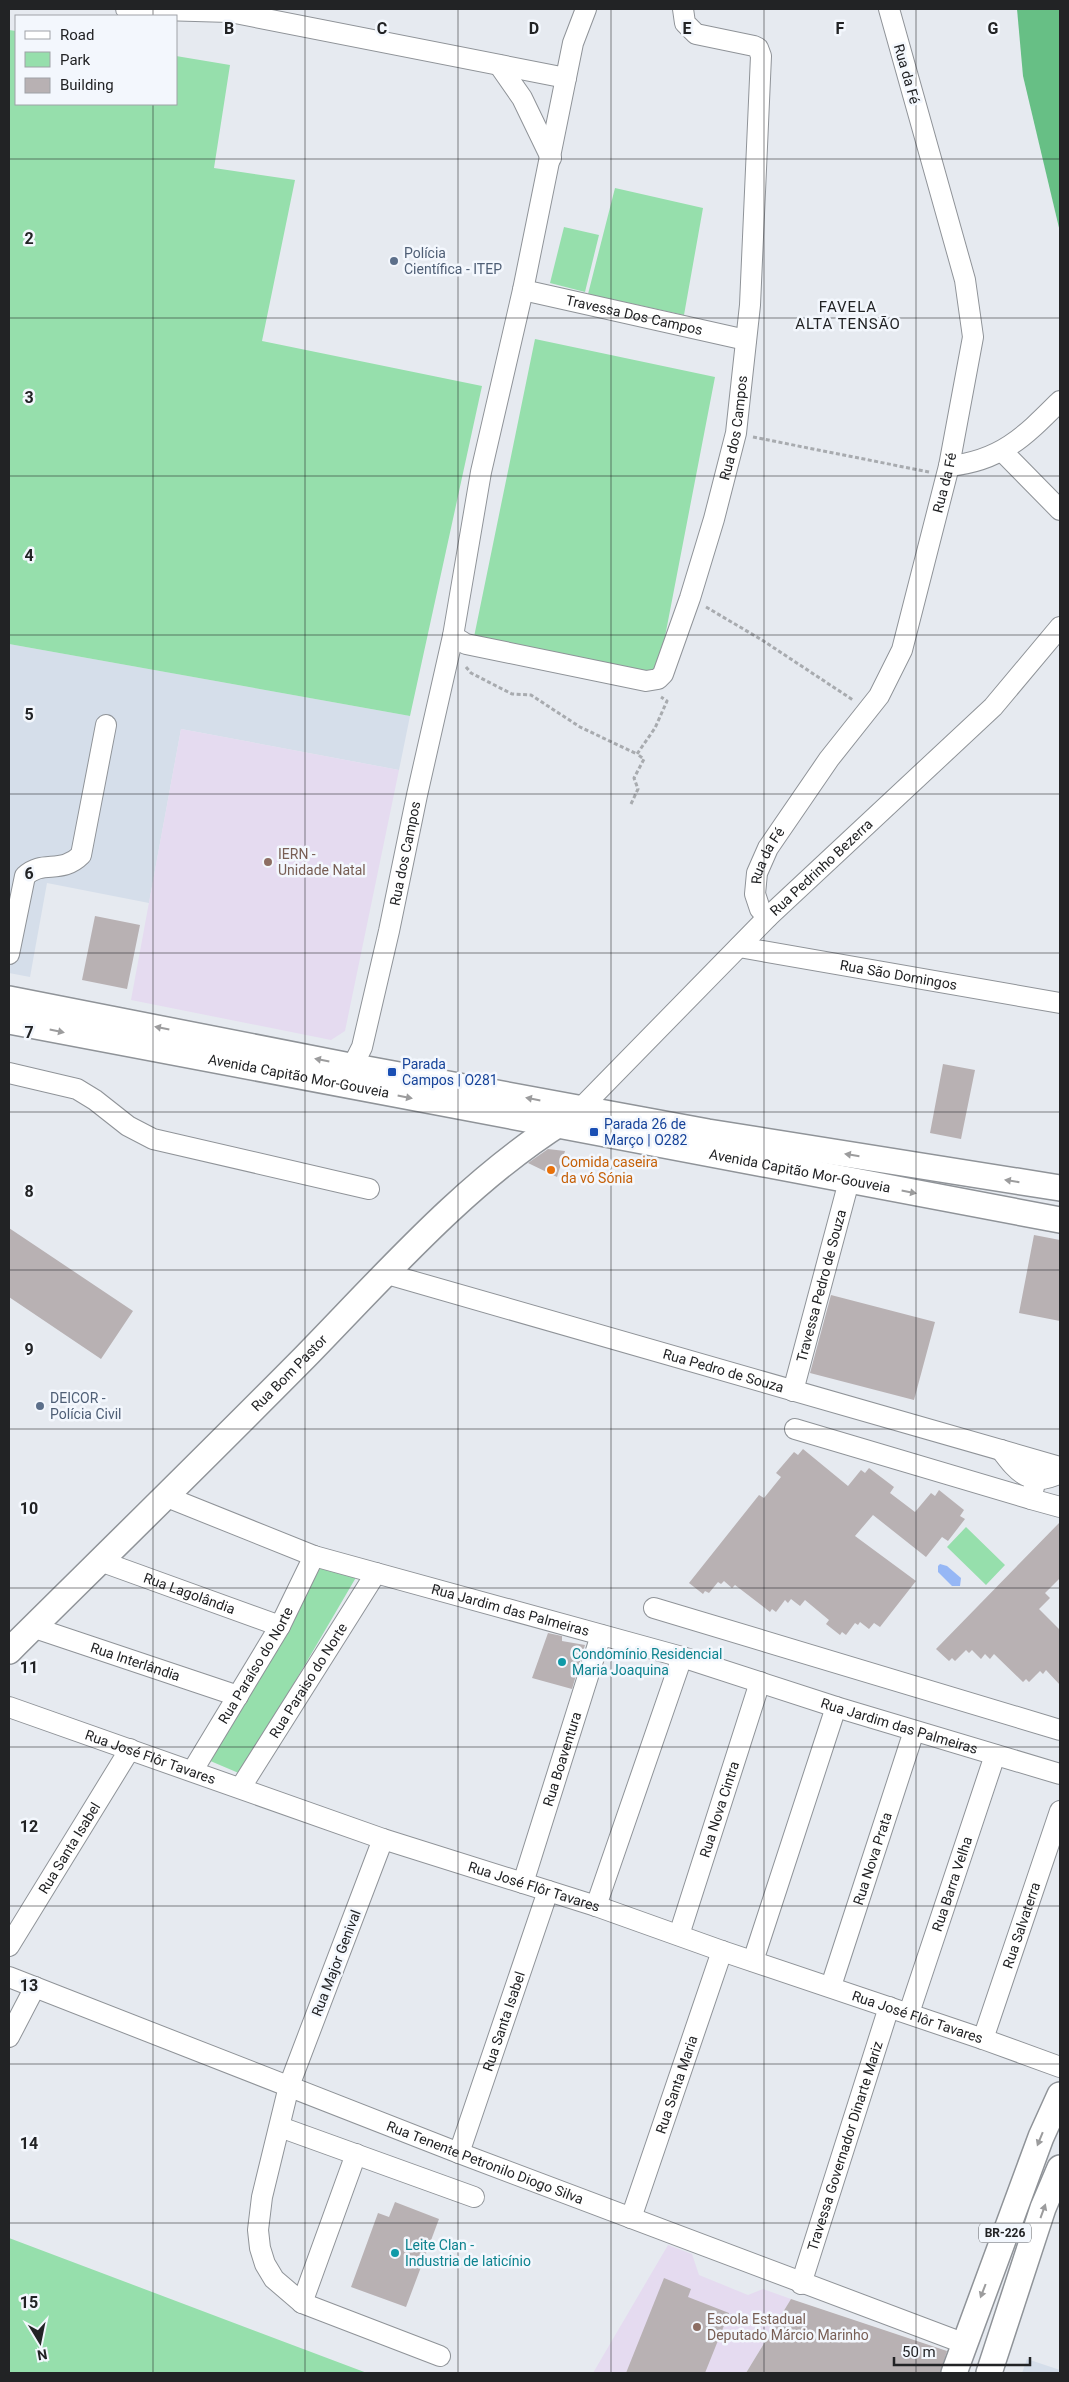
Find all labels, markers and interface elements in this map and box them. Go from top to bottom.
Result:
legend [15,15,178,105]
text: B [224,19,234,38]
text: C [377,19,387,38]
text: D [529,19,539,38]
text: E [683,19,692,38]
text: F [836,19,845,38]
text: G [988,19,999,38]
text: Road [60,26,94,44]
street label: Rua da Fé [891,42,923,106]
text: Park [60,51,91,69]
text: Building [60,76,114,94]
text: 2 [24,229,34,248]
place label: Polícia Científica - ITEP [404,245,502,277]
marker: Polícia Científica - ITEP [388,255,400,267]
street label: Travessa Dos Campos [564,292,704,338]
district label: FAVELA ALTA TENSÃO [795,298,901,333]
street label: Rua dos Campos [716,375,750,482]
text: 3 [24,388,34,407]
street label: Rua da Fé [929,451,959,514]
text: 4 [24,546,34,565]
text: 5 [24,705,34,724]
street label: Rua dos Campos [386,800,424,907]
street label: Rua Pedrinho Bezerra [767,816,876,919]
street label: Rua da Fé [748,824,788,885]
place label: IERN - Unidade Natal [278,846,366,878]
marker: IERN - Unidade Natal [262,856,274,868]
text: 6 [24,864,34,883]
street label: Rua São Domingos [839,957,958,993]
text: 7 [24,1023,34,1042]
one-way arrow [154,1024,170,1032]
one-way arrow [49,1027,64,1035]
street label: Avenida Capitão Mor-Gouveia [207,1051,391,1101]
one-way arrow [314,1056,329,1064]
place label: Parada Campos | O281 [402,1056,498,1088]
marker: Parada Campos | O281 [386,1066,398,1078]
one-way arrow [398,1093,414,1101]
one-way arrow [525,1095,541,1103]
place label: Parada 26 de Março | O282 [604,1116,687,1148]
marker: Parada 26 de Março | O282 [588,1126,600,1138]
street label: Avenida Capitão Mor-Gouveia [708,1146,892,1196]
one-way arrow [843,1151,859,1159]
place label: Comida caseira da vó Sónia [561,1154,658,1186]
marker: Comida caseira da vó Sónia [545,1164,557,1176]
one-way arrow [1004,1176,1020,1184]
text: 8 [24,1182,34,1201]
one-way arrow [901,1188,917,1196]
street label: Travessa Pedro de Souza [793,1208,849,1364]
street label: Rua Bom Pastor [248,1331,330,1414]
text: 9 [24,1340,34,1359]
street label: Rua Pedro de Souza [661,1346,786,1395]
place label: DEICOR - Polícia Civil [50,1390,122,1422]
marker: DEICOR - Polícia Civil [34,1400,46,1412]
text: 10 [20,1499,38,1518]
street label: Rua Lagolândia [141,1569,237,1617]
street label: Rua Jardim das Palmeiras [430,1581,591,1639]
street label: Rua Paraíso do Norte [215,1604,296,1726]
street label: Rua Paraiso do Norte [266,1620,350,1741]
street label: Rua Interlândia [88,1639,182,1684]
place label: Condomínio Residencial Maria Joaquina [572,1646,723,1678]
marker: Condomínio Residencial Maria Joaquina [556,1656,568,1668]
text: 11 [20,1658,38,1677]
street label: Rua Jardim das Palmeiras [819,1695,980,1757]
street label: Rua Boaventura [540,1710,584,1808]
street label: Rua José Flôr Tavares [83,1727,218,1787]
street label: Rua Nova Cintra [696,1759,742,1859]
street label: Rua Santa Isabel [35,1799,103,1897]
street label: Rua Nova Prata [850,1810,895,1907]
text: 12 [20,1817,38,1836]
street label: Rua Barra Velha [929,1834,975,1933]
street label: Rua José Flôr Tavares [466,1858,602,1915]
street label: Rua Salvaterra [999,1880,1043,1971]
street label: Rua Major Genival [308,1908,364,2018]
street label: Rua Santa Isabel [479,1969,528,2073]
text: 13 [20,1976,38,1995]
street label: Rua José Flôr Tavares [850,1987,985,2046]
street label: Rua Santa Maria [652,2033,701,2136]
street label: Travessa Governador Dinarte Mariz [804,2039,886,2253]
street label: Rua Tenente Petronilo Diogo Silva [384,2118,586,2207]
one-way arrow [1036,2132,1044,2147]
text: 14 [20,2134,38,2153]
one-way arrow [1039,2203,1047,2218]
road number: BR-226 [979,2224,1031,2242]
place label: Leite Clan - Industria de laticínio [405,2237,531,2269]
marker: Leite Clan - Industria de laticínio [389,2247,401,2259]
one-way arrow [979,2284,986,2299]
text: 15 [20,2293,38,2312]
place label: Escola Estadual Deputado Márcio Marinho [707,2311,869,2343]
north arrow [15,2317,65,2367]
marker: Escola Estadual Deputado Márcio Marinho [691,2321,703,2333]
scale bar [894,2334,1030,2366]
text: 50 m [902,2343,936,2361]
text: N [36,2346,49,2364]

